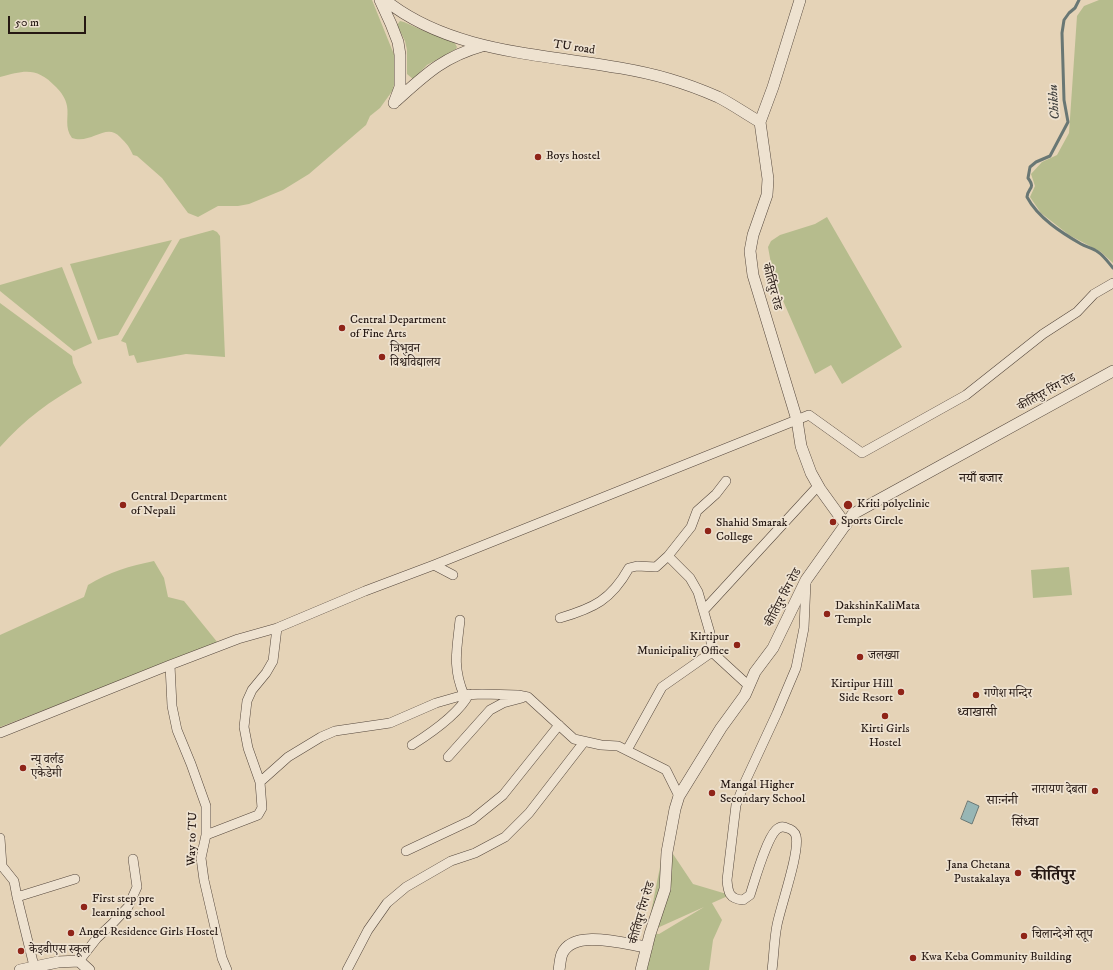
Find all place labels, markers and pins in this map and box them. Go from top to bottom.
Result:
place label: Boys hostel [546,150,600,164]
marker: Boys hostel [533,152,543,162]
place label: Central Department of Fine Arts [350,314,446,342]
marker: Central Department of Fine Arts [337,323,347,333]
place label: त्रिभुवन विश्वविद्यालय [390,343,441,371]
marker: त्रिभुवन विश्वविद्यालय [377,352,387,362]
place label: Central Department of Nepali [131,491,227,519]
place label: Kriti polyclinic [857,498,930,512]
marker: Kriti polyclinic [842,499,854,511]
marker: Central Department of Nepali [118,500,128,510]
place label: Sports Circle [841,515,903,529]
place label: Shahid Smarak College [716,517,788,545]
marker: Sports Circle [828,517,838,527]
marker: Shahid Smarak College [703,526,713,536]
place label: DakshinKaliMata Temple [835,600,920,628]
marker: DakshinKaliMata Temple [822,609,832,619]
place label: Kirtipur Municipality Office [637,631,729,659]
marker: Kirtipur Municipality Office [732,640,742,650]
place label: जलख्या [868,650,899,664]
marker: जलख्या [855,652,865,662]
place label: Kirtipur Hill Side Resort [831,678,893,706]
marker: Kirtipur Hill Side Resort [896,687,906,697]
place label: गणेश मन्दिर [984,688,1032,702]
marker: गणेश मन्दिर [971,690,981,700]
marker: Kirti Girls Hostel [880,711,890,721]
place label: Kirti Girls Hostel [861,723,909,751]
place label: न्यु वर्लड एकेडेमी [31,754,64,782]
marker: न्यु वर्लड एकेडेमी [18,763,28,773]
place label: Mangal Higher Secondary School [720,779,805,807]
place label: नारायण देबता [1032,784,1087,798]
marker: नारायण देबता [1090,786,1100,796]
marker: Mangal Higher Secondary School [707,788,717,798]
place label: Jana Chetana Pustakalaya [947,859,1010,887]
marker: Jana Chetana Pustakalaya [1013,868,1023,878]
place label: First step pre learning school [92,893,165,921]
marker: First step pre learning school [79,902,89,912]
place label: Angel Residence Girls Hostel [79,926,218,940]
marker: Angel Residence Girls Hostel [66,928,76,938]
place label: चिलान्देओ स्तूप [1032,929,1093,943]
marker: चिलान्देओ स्तूप [1019,931,1029,941]
place label: केइबीएस स्कूल [29,944,90,958]
marker: केइबीएस स्कूल [16,946,26,956]
place label: Kwa Keba Community Building [921,951,1071,965]
marker: Kwa Keba Community Building [908,953,918,963]

